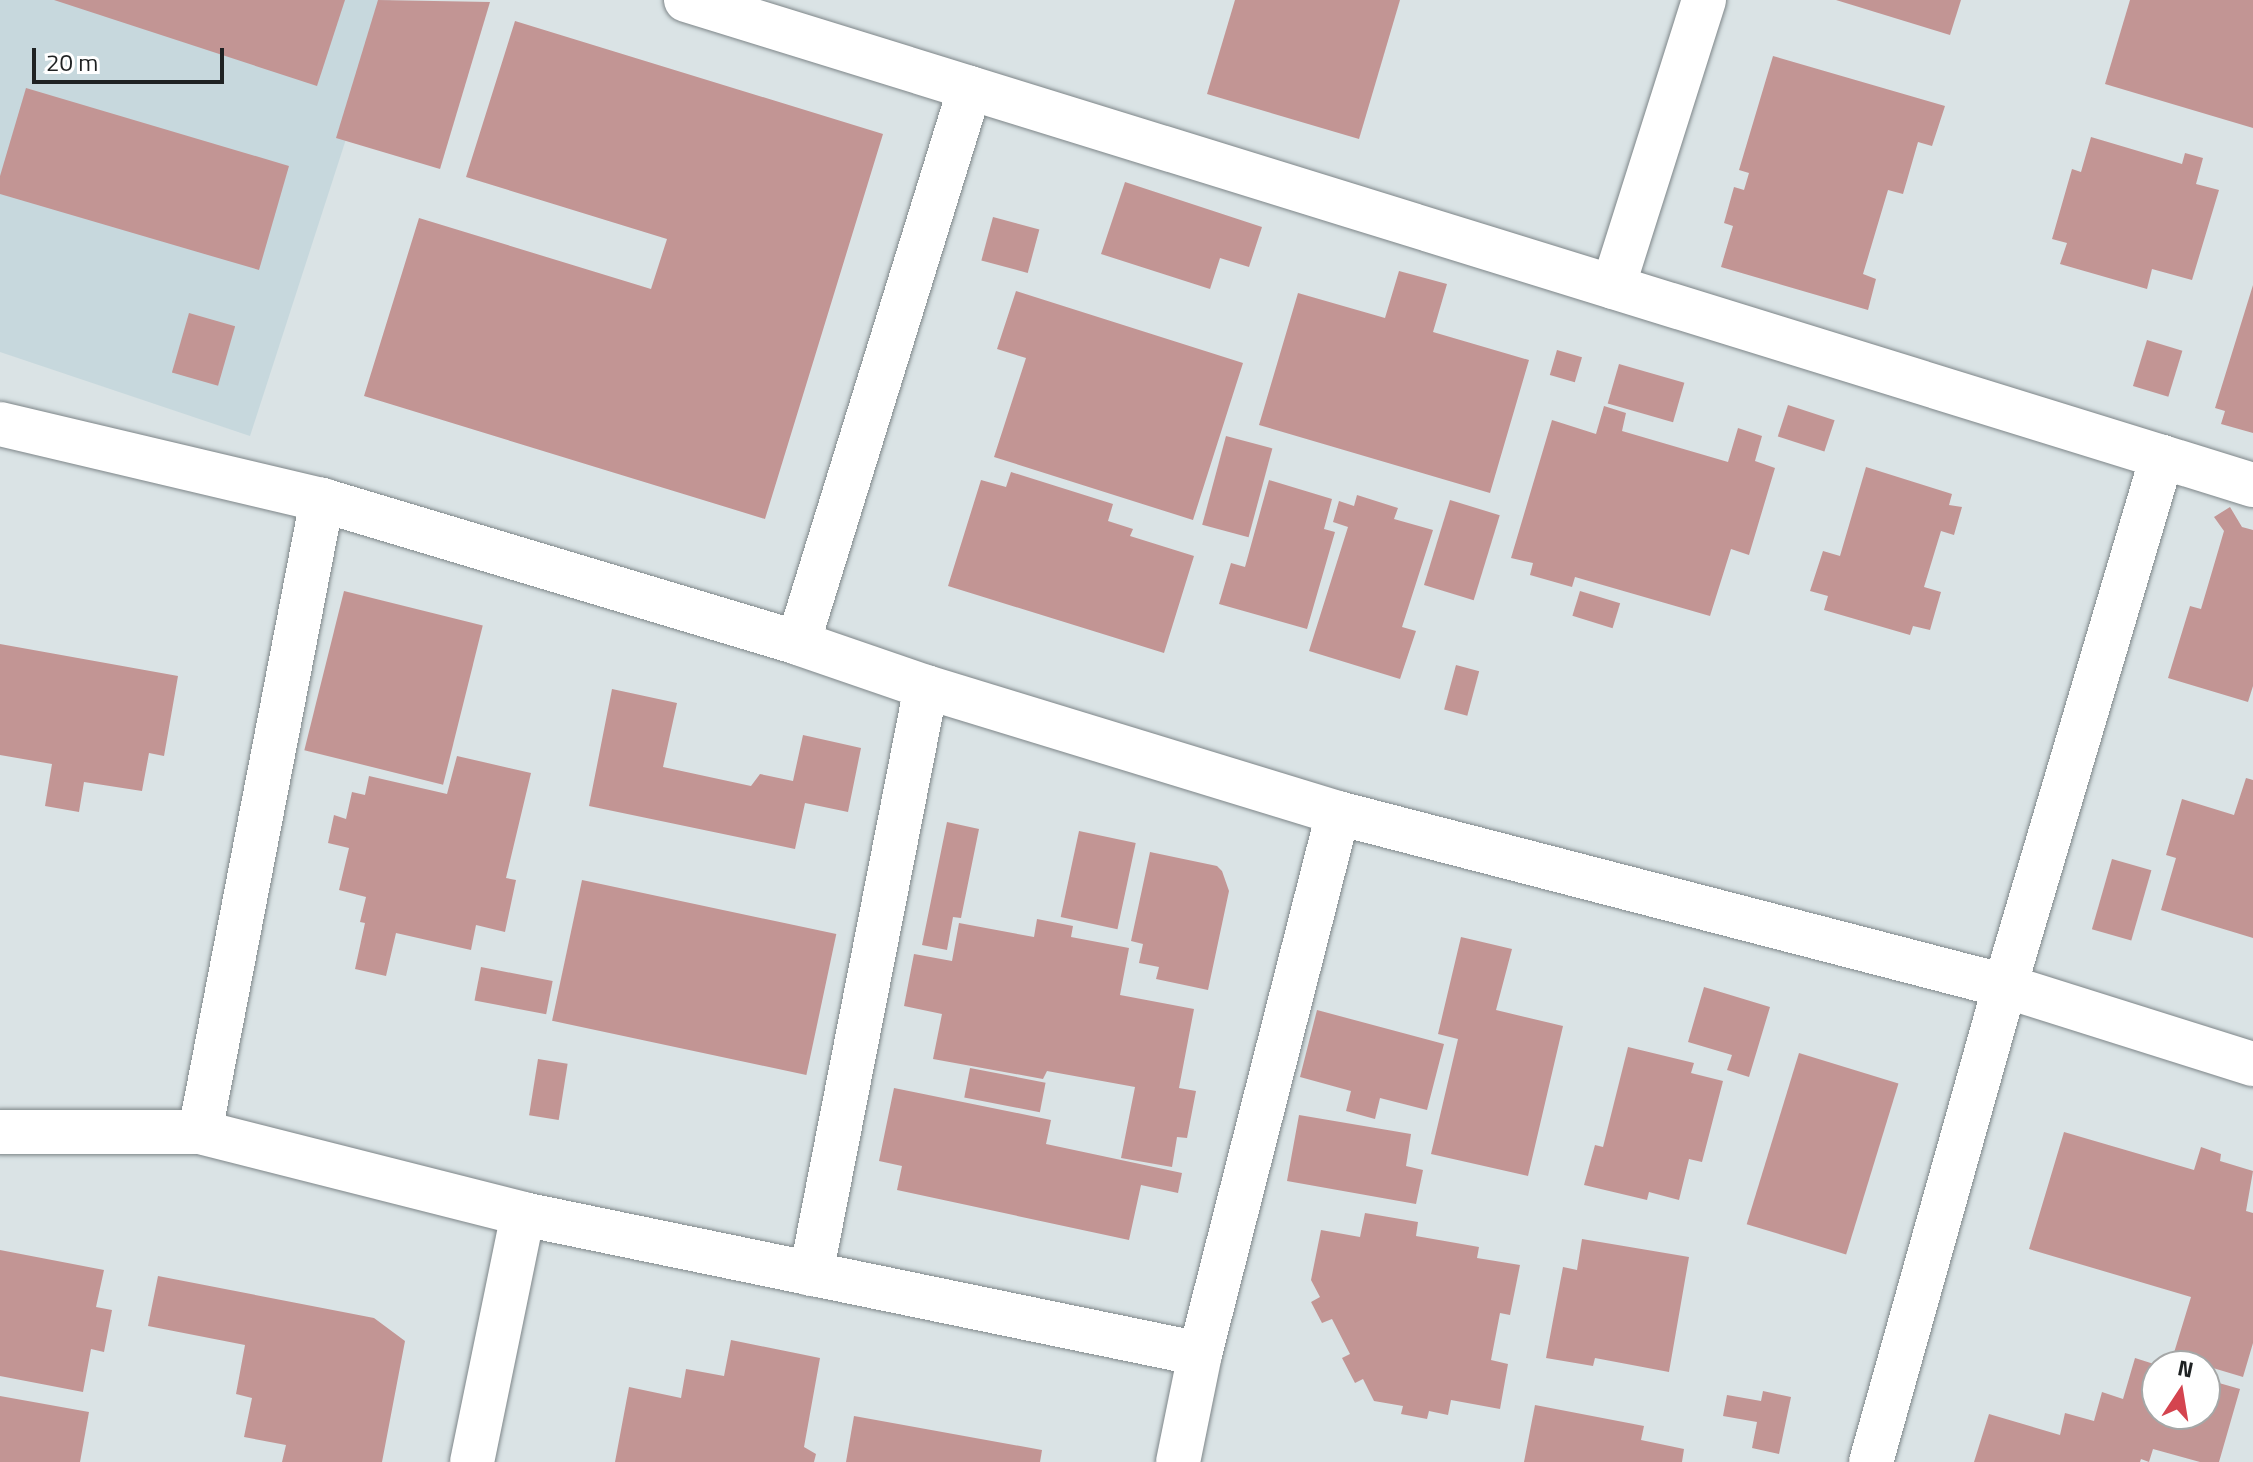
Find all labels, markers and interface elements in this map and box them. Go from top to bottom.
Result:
scale bar [36,32,228,82]
text: 20 m [46,44,98,80]
north arrow [2141,1350,2221,1430]
text: N [2175,1350,2197,1387]

